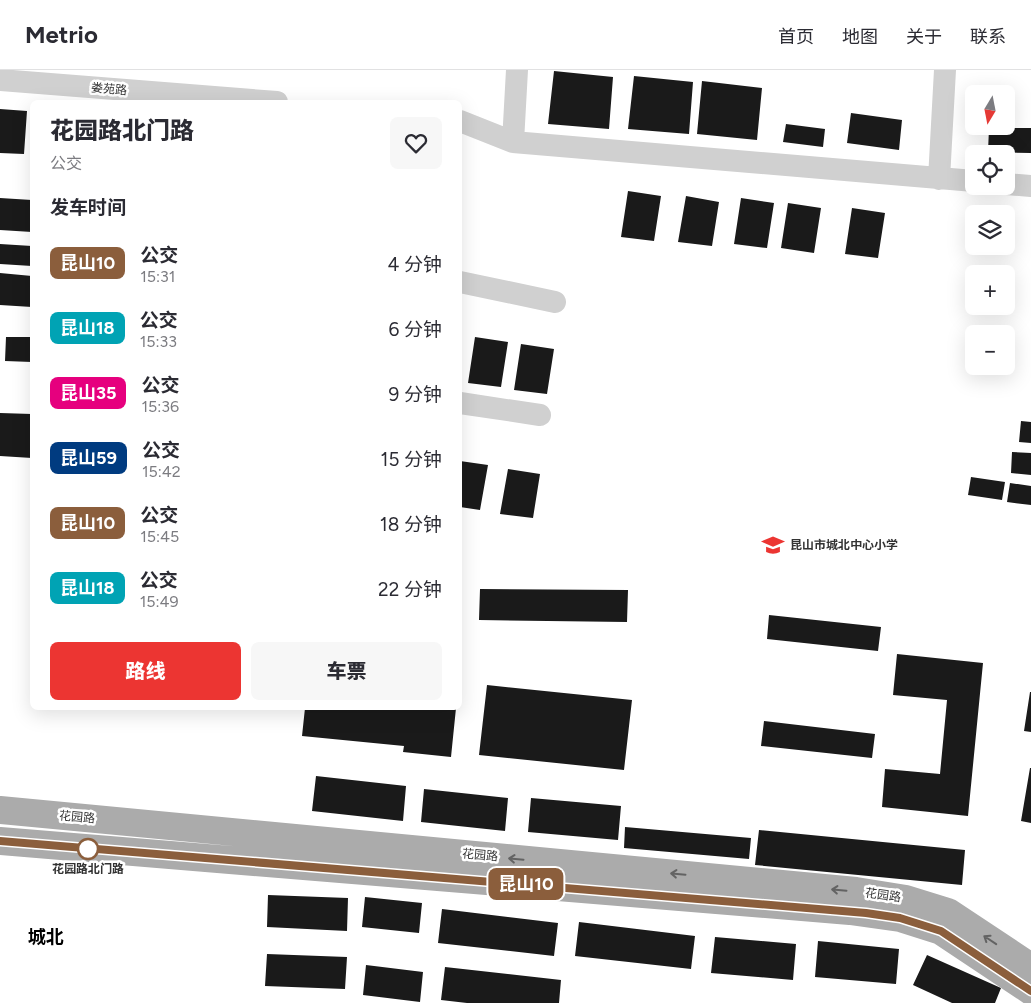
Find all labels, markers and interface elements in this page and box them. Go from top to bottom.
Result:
text: Metrio [25,20,98,49]
text: 首页 [778,26,814,48]
text: 地图 [842,26,878,48]
text: 关于 [906,26,942,48]
text: 联系 [970,26,1006,48]
street label: 娄苑路 [90,80,128,98]
north arrow [965,85,1015,135]
map controls [965,85,1015,375]
text: 花园路北门路 [50,116,194,145]
button: heart [390,117,442,169]
button: locate [965,145,1015,195]
text: 公交 [50,154,82,173]
text: 发车时间 [50,196,126,219]
button: layers [965,205,1015,255]
text: 公交 [140,244,178,267]
text: 昆山10 [60,252,115,274]
text: 4 分钟 [388,253,442,276]
button: + [965,265,1015,315]
text: 15:31 [140,267,175,286]
text: 公交 [140,309,178,332]
text: 昆山18 [60,317,115,339]
text: 6 分钟 [389,318,442,341]
button: − [965,325,1015,375]
text: 15:33 [140,332,177,351]
text: 公交 [141,374,179,397]
text: 昆山35 [60,382,116,404]
text: 9 分钟 [389,383,442,406]
text: 15:36 [141,397,179,416]
text: 公交 [142,439,180,462]
text: 昆山59 [60,447,117,469]
text: 15 分钟 [381,448,442,471]
text: 15:42 [142,462,181,481]
text: 公交 [140,504,178,527]
text: 昆山10 [60,512,115,534]
text: 18 分钟 [380,513,442,536]
text: 15:45 [140,527,179,546]
school or university icon: 昆山市城北中心小学 [760,532,786,558]
place label: 昆山市城北中心小学 [790,538,898,552]
text: 公交 [140,569,178,592]
text: 昆山18 [60,577,115,599]
text: 22 分钟 [378,578,442,601]
text: 15:49 [140,592,178,611]
button: 路线 [50,642,241,700]
button: 车票 [251,642,442,700]
street label: 花园路 [58,808,96,826]
marker: 花园路北门路 [77,838,99,860]
street label: 花园路 [461,846,499,864]
one-way arrow [508,854,524,864]
place label: 花园路北门路 [52,862,124,876]
line badge: 昆山10 [491,868,561,900]
one-way arrow [670,869,686,879]
text: 昆山10 [498,873,554,895]
one-way arrow [832,885,848,895]
street label: 花园路 [864,886,902,904]
district label: 城北 [28,926,64,948]
one-way arrow [984,935,998,945]

